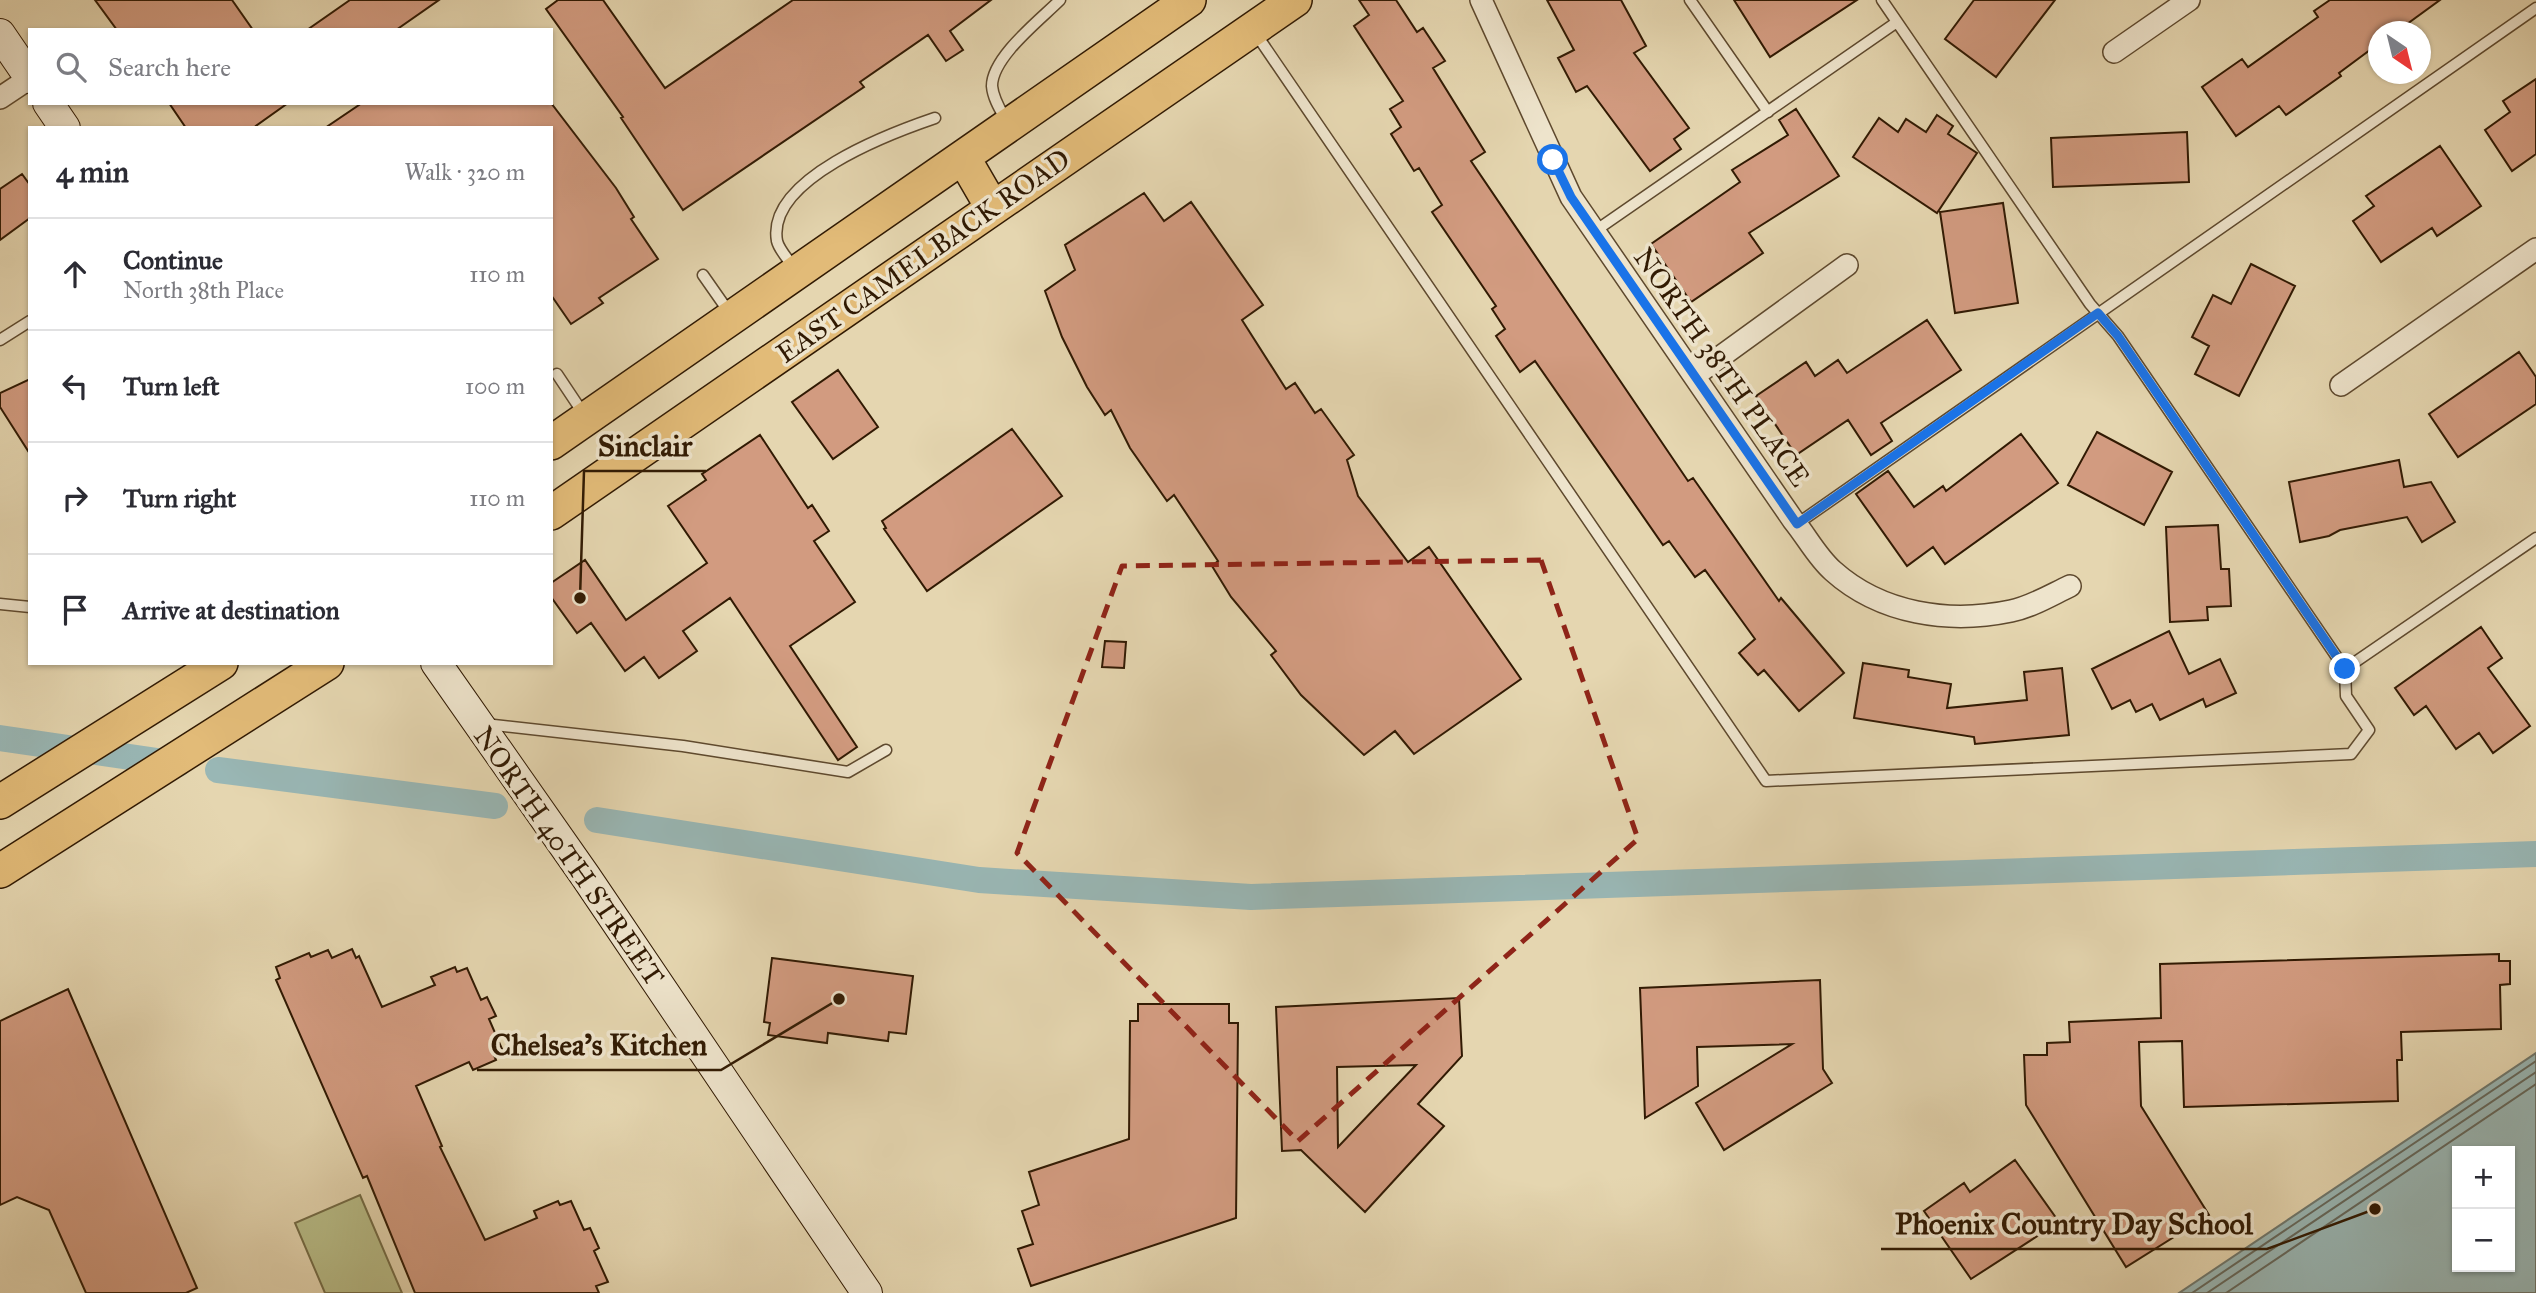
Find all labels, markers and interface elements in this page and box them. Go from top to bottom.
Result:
north arrow [2368,21,2431,84]
search box [28,28,553,105]
icon: search [52,48,90,86]
text: Search here [108,51,231,83]
street label: EAST CAMELBACK ROAD [769,141,1077,371]
route start [1537,144,1568,175]
text: 4 min [56,154,129,190]
text: Walk · 320 m [405,158,525,186]
street label: NORTH 38TH PLACE [1626,241,1818,493]
text: Continue [123,244,223,276]
icon: ahead [56,255,94,293]
text: 110 m [469,260,525,288]
text: North 38th Place [123,276,284,304]
icon: left [56,367,94,405]
text: Turn left [123,370,219,402]
text: 100 m [465,372,525,400]
callout: Sinclair [584,420,706,471]
text: Sinclair [598,428,693,464]
icon: right [56,479,94,517]
text: Turn right [123,482,236,514]
text: 110 m [469,484,525,512]
icon: arrive [56,591,94,629]
text: Arrive at destination [123,594,340,626]
route end [2329,653,2360,684]
street label: NORTH 40TH STREET [466,719,672,993]
callout: Chelsea's Kitchen [477,1019,721,1070]
text: Chelsea's Kitchen [491,1027,708,1063]
map controls [2452,1146,2515,1272]
button: + [2452,1146,2515,1209]
callout: Phoenix Country Day School [1881,1198,2267,1249]
text: Phoenix Country Day School [1895,1206,2254,1242]
button: − [2452,1209,2515,1272]

